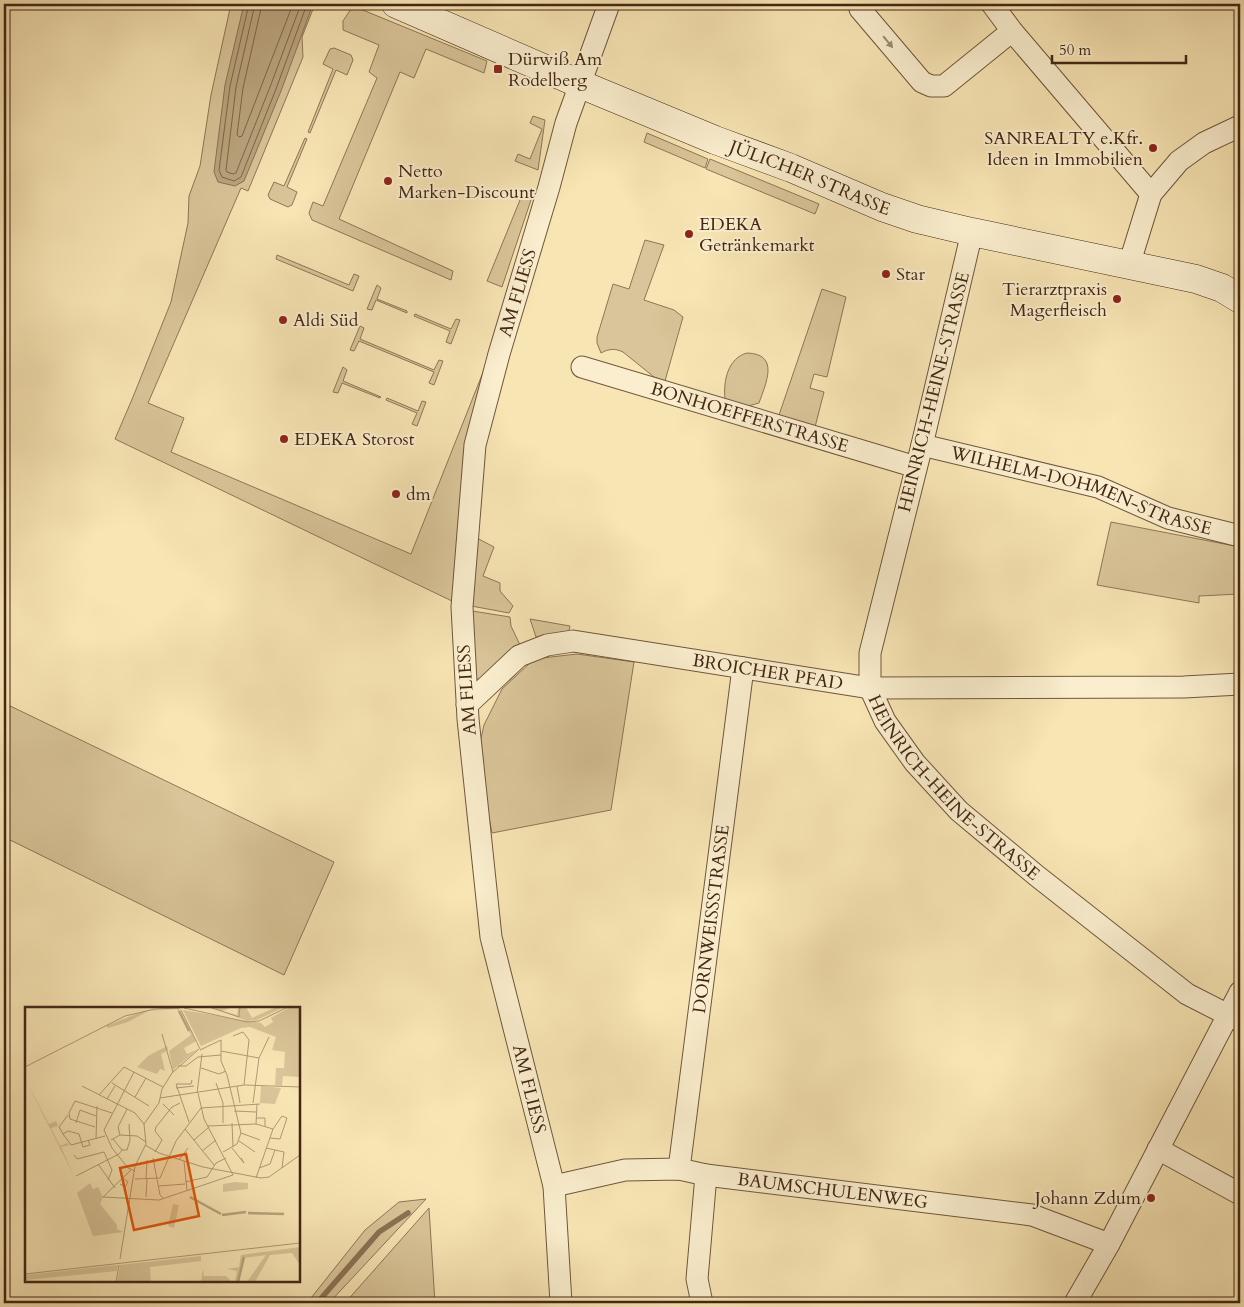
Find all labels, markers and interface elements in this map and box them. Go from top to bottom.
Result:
scale bar [1052,32,1185,64]
one-way arrow [882,36,894,48]
text: 50 m [1059,40,1091,60]
place label: Dürwiß Am Rodelberg [508,47,603,93]
marker: Dürwiß Am Rodelberg [492,63,504,75]
place label: SANREALTY e.Kfr. Ideen in Immobilien [984,126,1144,172]
street label: JÜLICHER STRASSE [723,133,894,221]
marker: SANREALTY e.Kfr. Ideen in Immobilien [1147,142,1159,154]
place label: Netto Marken-Discount [398,159,535,205]
marker: Netto Marken-Discount [382,175,394,187]
place label: EDEKA Getränkemarkt [699,212,815,258]
marker: EDEKA Getränkemarkt [683,228,695,240]
street label: AM FLIESS [492,246,542,340]
place label: Star [896,262,925,287]
marker: Star [880,268,892,280]
street label: HEINRICH-HEINE-STRASSE [892,269,976,515]
place label: Tierarztpraxis Magerfleisch [1002,277,1107,323]
marker: Tierarztpraxis Magerfleisch [1111,293,1123,305]
place label: Aldi Süd [293,308,359,333]
marker: Aldi Süd [277,314,289,326]
street label: BONHOEFFERSTRASSE [648,376,852,459]
place label: EDEKA Storost [294,427,415,452]
marker: EDEKA Storost [278,433,290,445]
street label: WILHELM-DOHMEN-STRASSE [947,440,1214,541]
place label: dm [406,482,432,507]
marker: dm [390,488,402,500]
street label: AM FLIESS [451,644,483,736]
street label: BROICHER PFAD [691,648,845,696]
street label: HEINRICH-HEINE-STRASSE [862,691,1045,886]
street label: DORNWEISSSTRASSE [686,823,735,1015]
inset map [25,1007,300,1282]
street label: AM FLIESS [506,1042,552,1136]
street label: BAUMSCHULENWEG [736,1166,929,1215]
place label: Johann Zdum [1032,1186,1142,1211]
marker: Johann Zdum [1145,1192,1157,1204]

